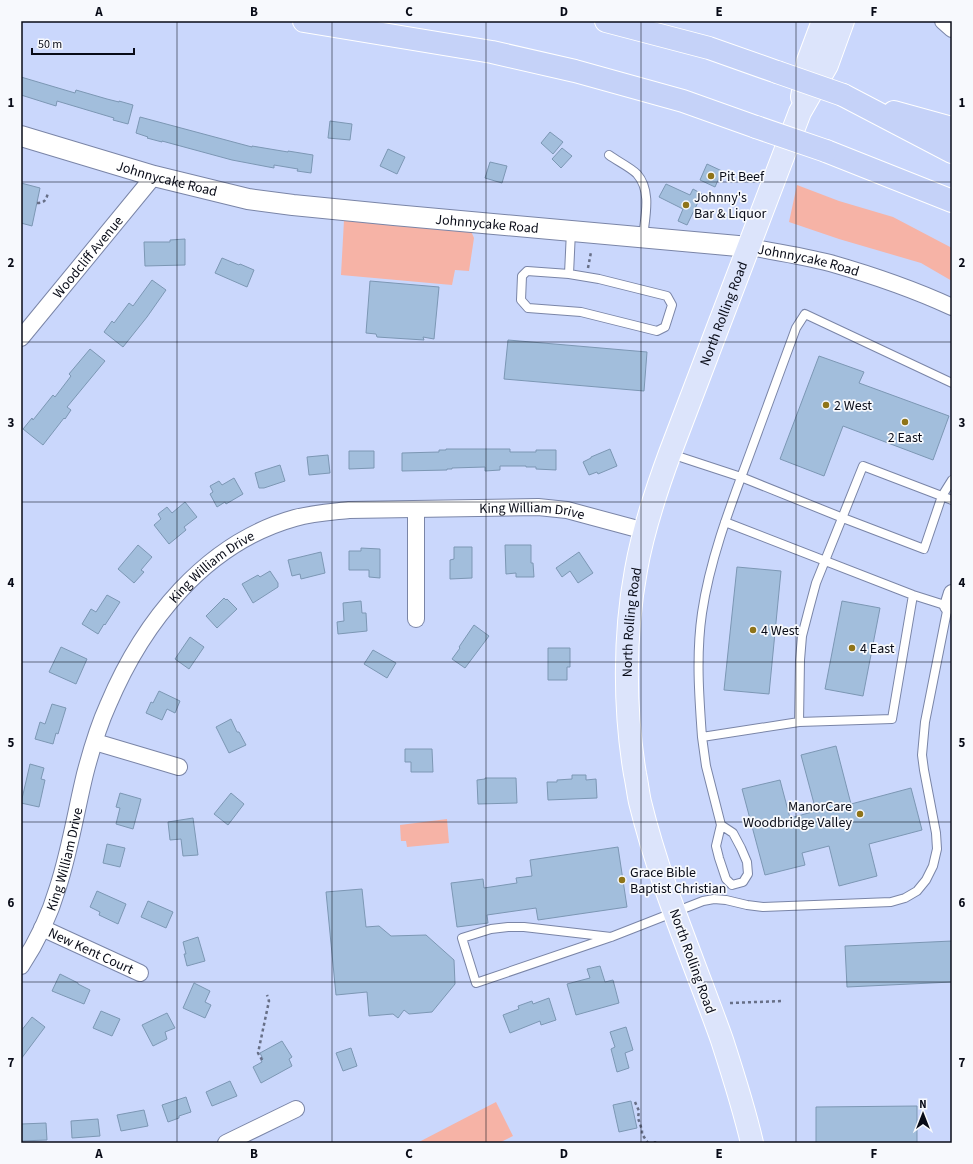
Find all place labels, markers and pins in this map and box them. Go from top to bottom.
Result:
place label: Pit Beef [719,167,765,187]
marker: Pit Beef [706,171,716,181]
place label: Johnny's Bar & Liquor [694,188,766,224]
marker: Johnny's Bar & Liquor [681,200,691,210]
place label: 2 West [834,396,872,416]
marker: 2 West [821,400,831,410]
marker: 2 East [900,417,910,427]
place label: 2 East [888,428,923,448]
place label: 4 West [761,621,799,641]
marker: 4 West [748,625,758,635]
place label: 4 East [860,639,895,659]
marker: 4 East [847,643,857,653]
place label: ManorCare Woodbridge Valley [743,797,852,833]
marker: ManorCare Woodbridge Valley [855,809,865,819]
place label: Grace Bible Baptist Christian [630,863,727,899]
marker: Grace Bible Baptist Christian [617,875,627,885]

